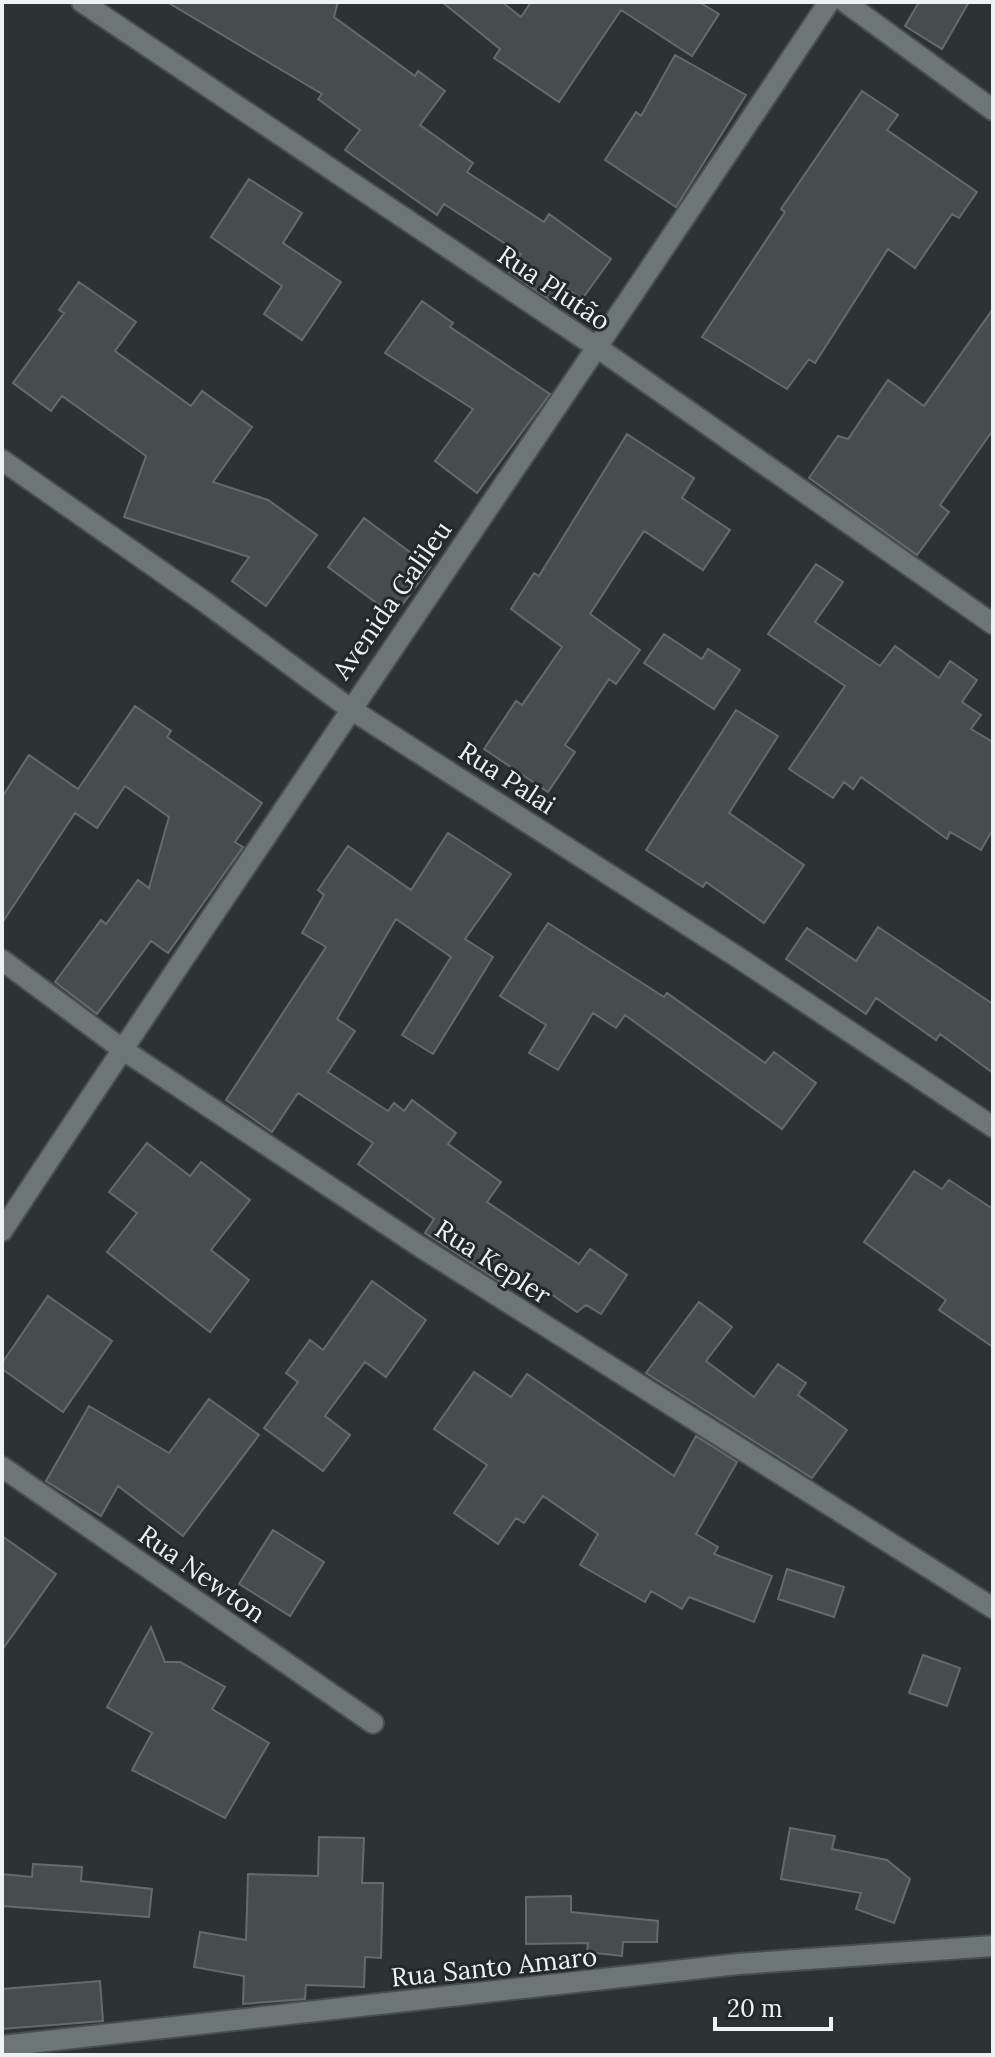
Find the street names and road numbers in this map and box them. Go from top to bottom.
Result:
street label: Rua Plutão [492,238,617,337]
street label: Avenida Galileu [324,514,458,686]
street label: Rua Palai [453,734,562,821]
street label: Rua Kepler [429,1212,558,1312]
street label: Rua Newton [132,1518,272,1629]
street label: Rua Santo Amaro [389,1939,599,1994]

